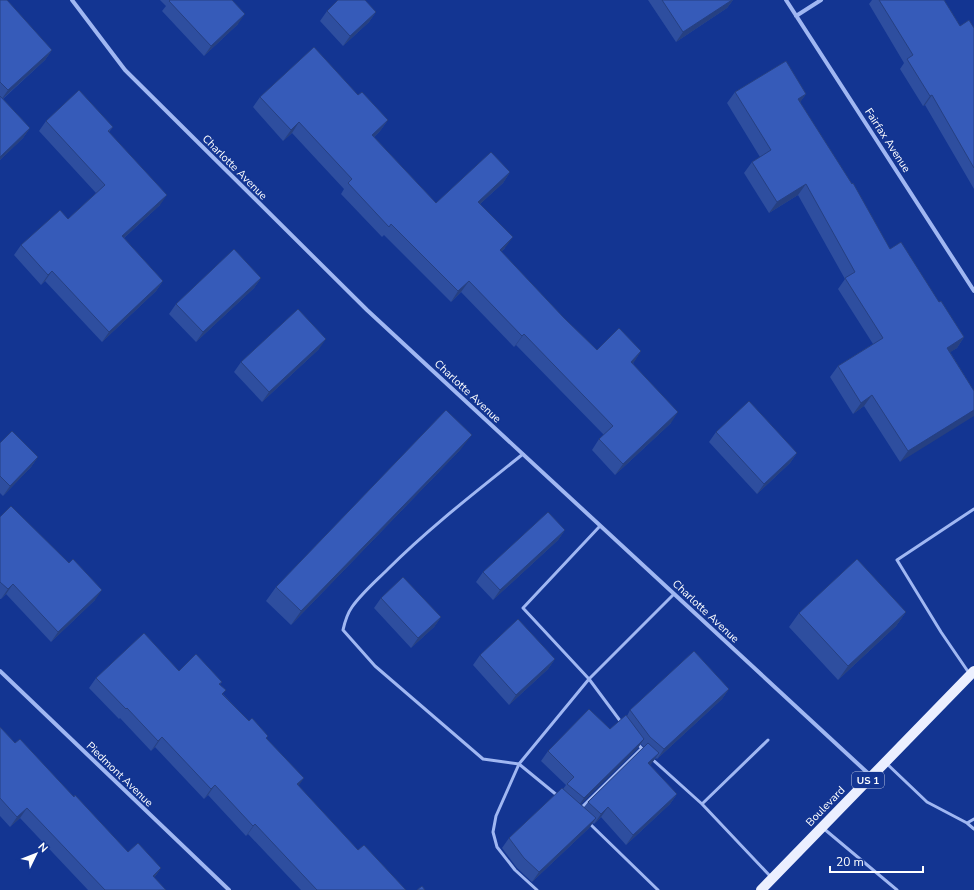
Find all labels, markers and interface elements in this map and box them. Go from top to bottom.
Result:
street label: Fairfax Avenue [861,105,914,175]
street label: Charlotte Avenue [199,132,271,203]
street label: Charlotte Avenue [431,356,504,426]
street label: Charlotte Avenue [669,576,742,646]
street label: Piedmont Avenue [83,739,156,810]
road number: US 1 [852,772,884,788]
street label: Boulevard [802,783,848,830]
north arrow [16,834,56,874]
text: N [35,839,51,856]
scale bar [830,848,923,874]
text: 20 m [836,854,864,870]

